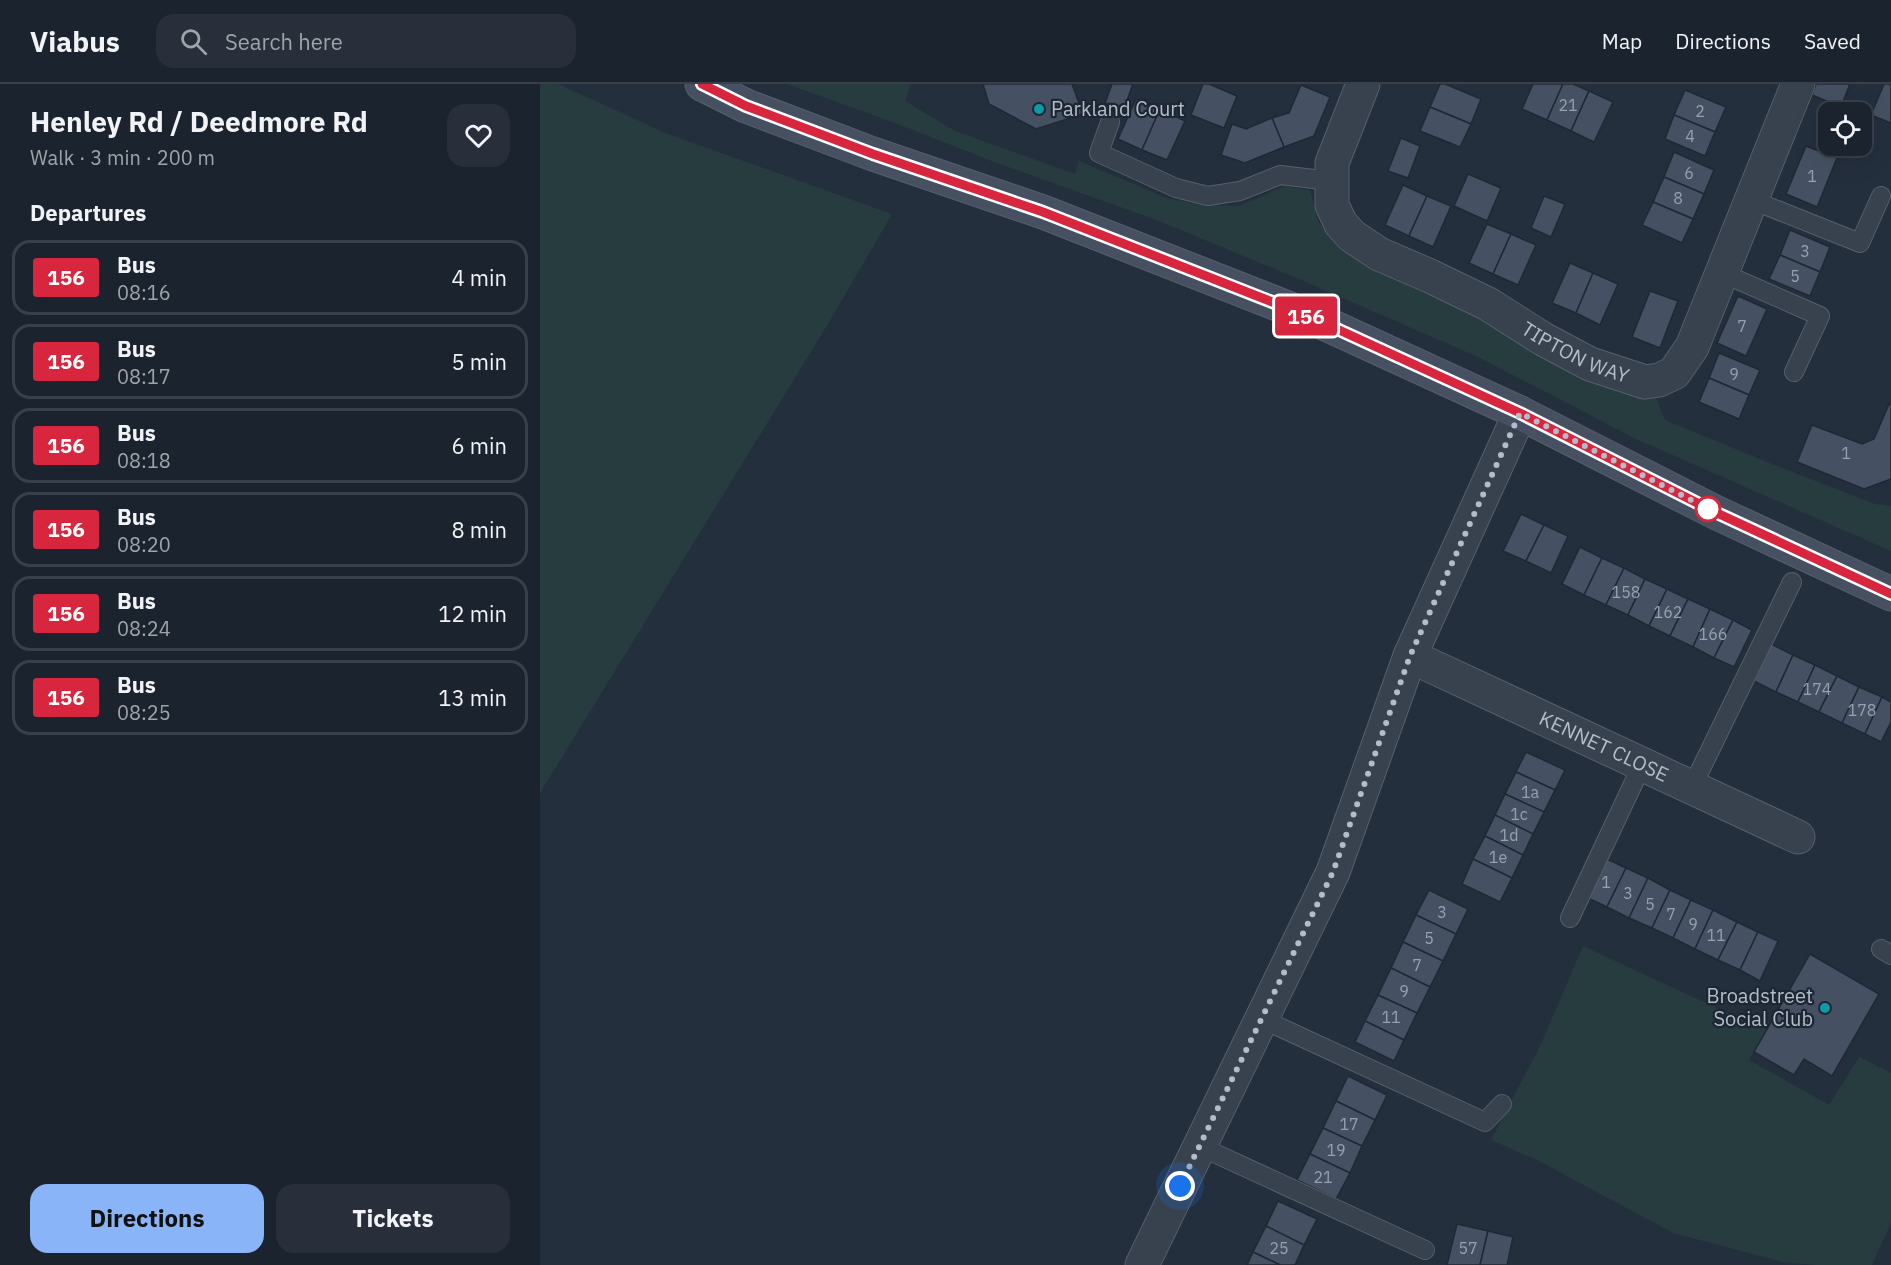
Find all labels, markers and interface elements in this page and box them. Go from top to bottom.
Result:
search box [156,14,576,68]
text: Viabus [30,23,120,60]
icon: search [177,25,210,58]
text: Search here [225,27,343,56]
text: Map [1602,27,1642,55]
text: Directions [1675,27,1771,55]
text: Saved [1804,27,1861,55]
place label: Parkland Court [1051,95,1185,122]
house number: 21 [1558,95,1578,115]
house number: 2 [1695,101,1705,121]
marker: Parkland Court [1032,102,1046,116]
map controls [1818,102,1872,156]
button: locate [1818,102,1872,156]
text: Henley Rd / Deedmore Rd [30,103,368,140]
button: heart [447,104,510,167]
house number: 4 [1685,126,1695,146]
text: Walk · 3 min · 200 m [30,144,215,171]
house number: 6 [1684,163,1694,183]
house number: 1 [1807,166,1817,186]
house number: 8 [1673,188,1683,208]
text: Departures [30,198,146,227]
house number: 3 [1800,241,1810,261]
text: Bus [117,250,156,279]
text: 156 [47,263,85,291]
text: 4 min [451,263,507,292]
house number: 5 [1790,266,1800,286]
text: 08:16 [117,279,171,306]
line badge: 156 [1272,296,1341,336]
text: 156 [1287,302,1325,330]
street label: TIPTON WAY [1516,315,1633,389]
house number: 7 [1737,316,1747,336]
text: Bus [117,334,156,363]
text: 156 [47,347,85,375]
text: 5 min [451,347,507,376]
text: 08:17 [117,363,171,390]
house number: 9 [1729,364,1739,384]
text: Bus [117,418,156,447]
text: 156 [47,431,85,459]
text: 6 min [451,431,507,460]
house number: 1 [1841,443,1851,463]
text: 08:18 [117,447,171,474]
unlabelled marker [1695,496,1721,522]
text: Bus [117,502,156,531]
text: 156 [47,515,85,543]
text: 8 min [451,515,507,544]
text: 08:20 [117,531,171,558]
house number: 158 [1612,582,1640,602]
text: Bus [117,586,156,615]
text: 156 [47,599,85,627]
text: 12 min [438,599,507,628]
house number: 162 [1654,602,1682,622]
text: 08:24 [117,615,171,642]
house number: 166 [1699,624,1727,644]
text: Bus [117,670,156,699]
house number: 174 [1803,679,1831,699]
text: 156 [47,683,85,711]
text: 13 min [438,683,507,712]
text: 08:25 [117,699,171,726]
house number: 178 [1848,700,1876,720]
street label: KENNET CLOSE [1535,704,1673,788]
house number: 1a [1521,782,1540,802]
house number: 1c [1510,804,1528,824]
house number: 1d [1500,825,1518,845]
house number: 1e [1489,847,1507,867]
house number: 1 [1601,872,1611,892]
house number: 3 [1623,883,1633,903]
house number: 5 [1645,894,1655,914]
house number: 3 [1437,902,1447,922]
house number: 7 [1666,904,1676,924]
house number: 9 [1688,914,1698,934]
house number: 11 [1706,925,1726,945]
house number: 5 [1424,928,1434,948]
house number: 7 [1412,955,1422,975]
house number: 9 [1399,981,1409,1001]
place label: Broadstreet Social Club [1706,982,1813,1032]
marker: Broadstreet Social Club [1818,1001,1832,1015]
house number: 11 [1381,1007,1401,1027]
house number: 17 [1339,1114,1359,1134]
house number: 19 [1326,1140,1346,1160]
house number: 21 [1313,1167,1333,1187]
your location [1165,1171,1195,1201]
button: Directions [30,1184,264,1253]
button: Tickets [276,1184,510,1253]
house number: 25 [1269,1238,1289,1258]
house number: 57 [1458,1238,1478,1258]

